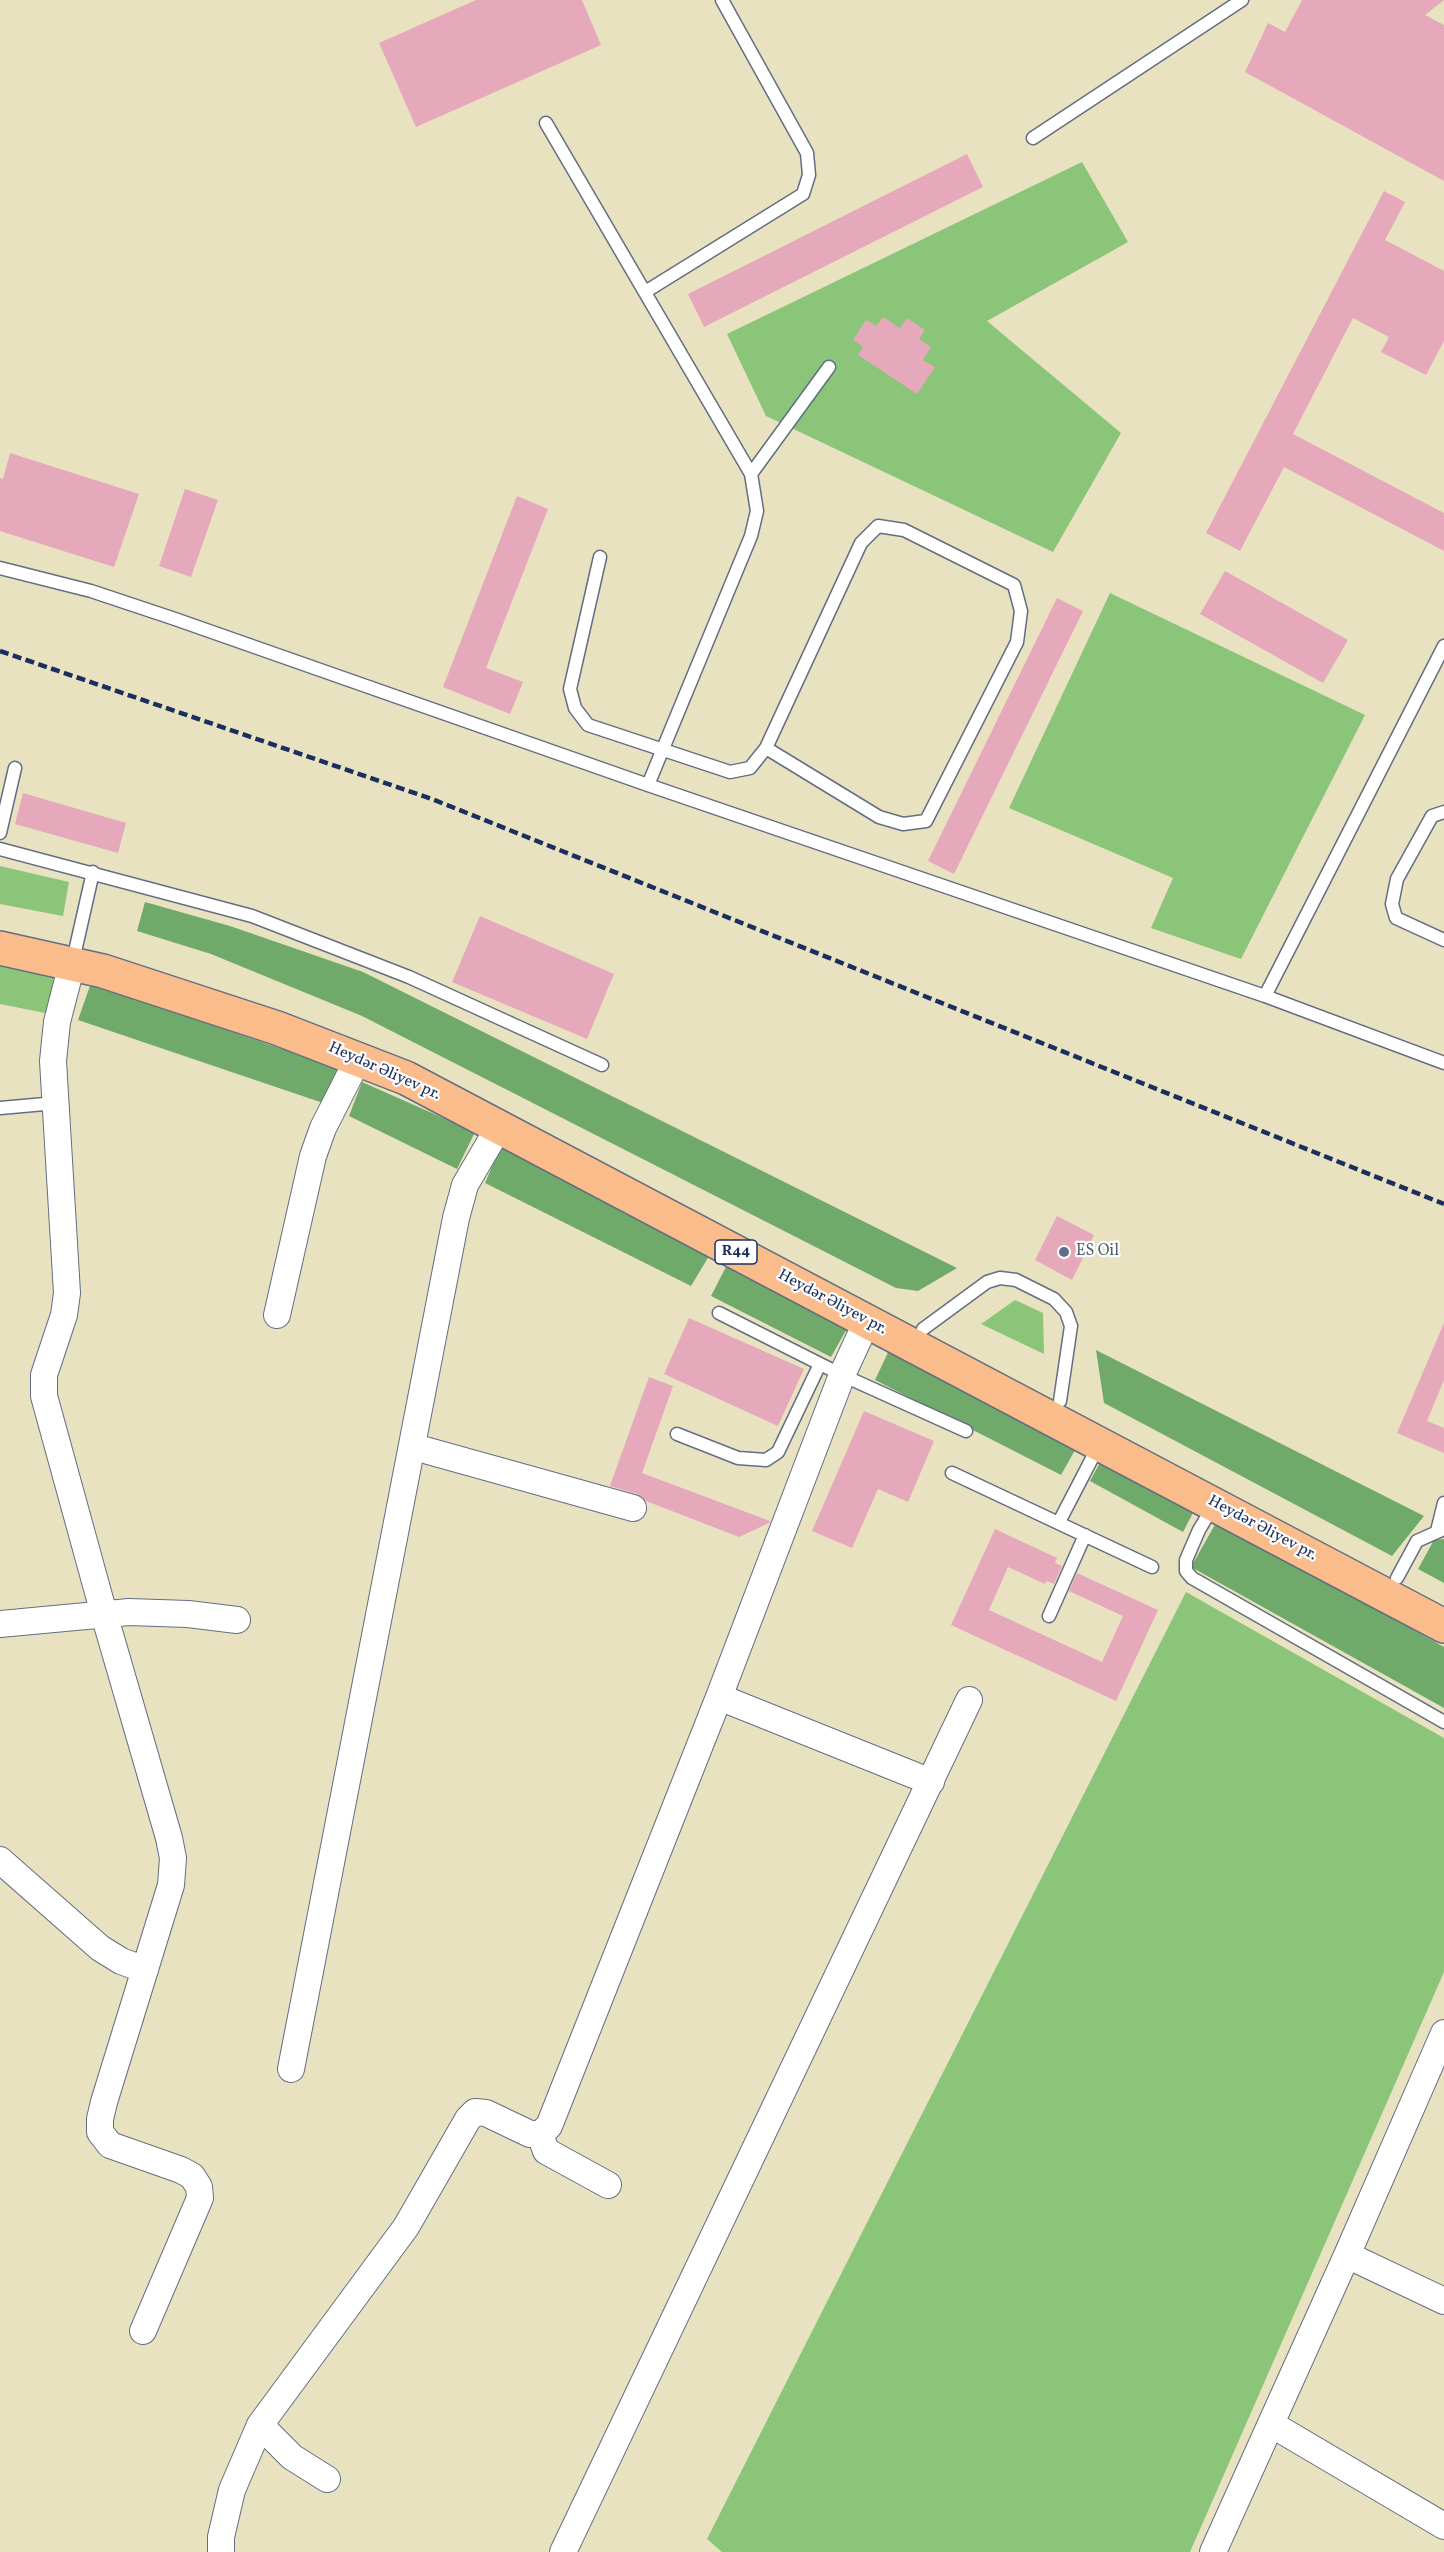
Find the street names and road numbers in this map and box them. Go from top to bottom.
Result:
street label: Heydər Əliyev pr. [325,1039,443,1105]
road number: R44 [715,1240,757,1264]
street label: Heydər Əliyev pr. [774,1266,890,1340]
street label: Heydər Əliyev pr. [1204,1492,1320,1566]

